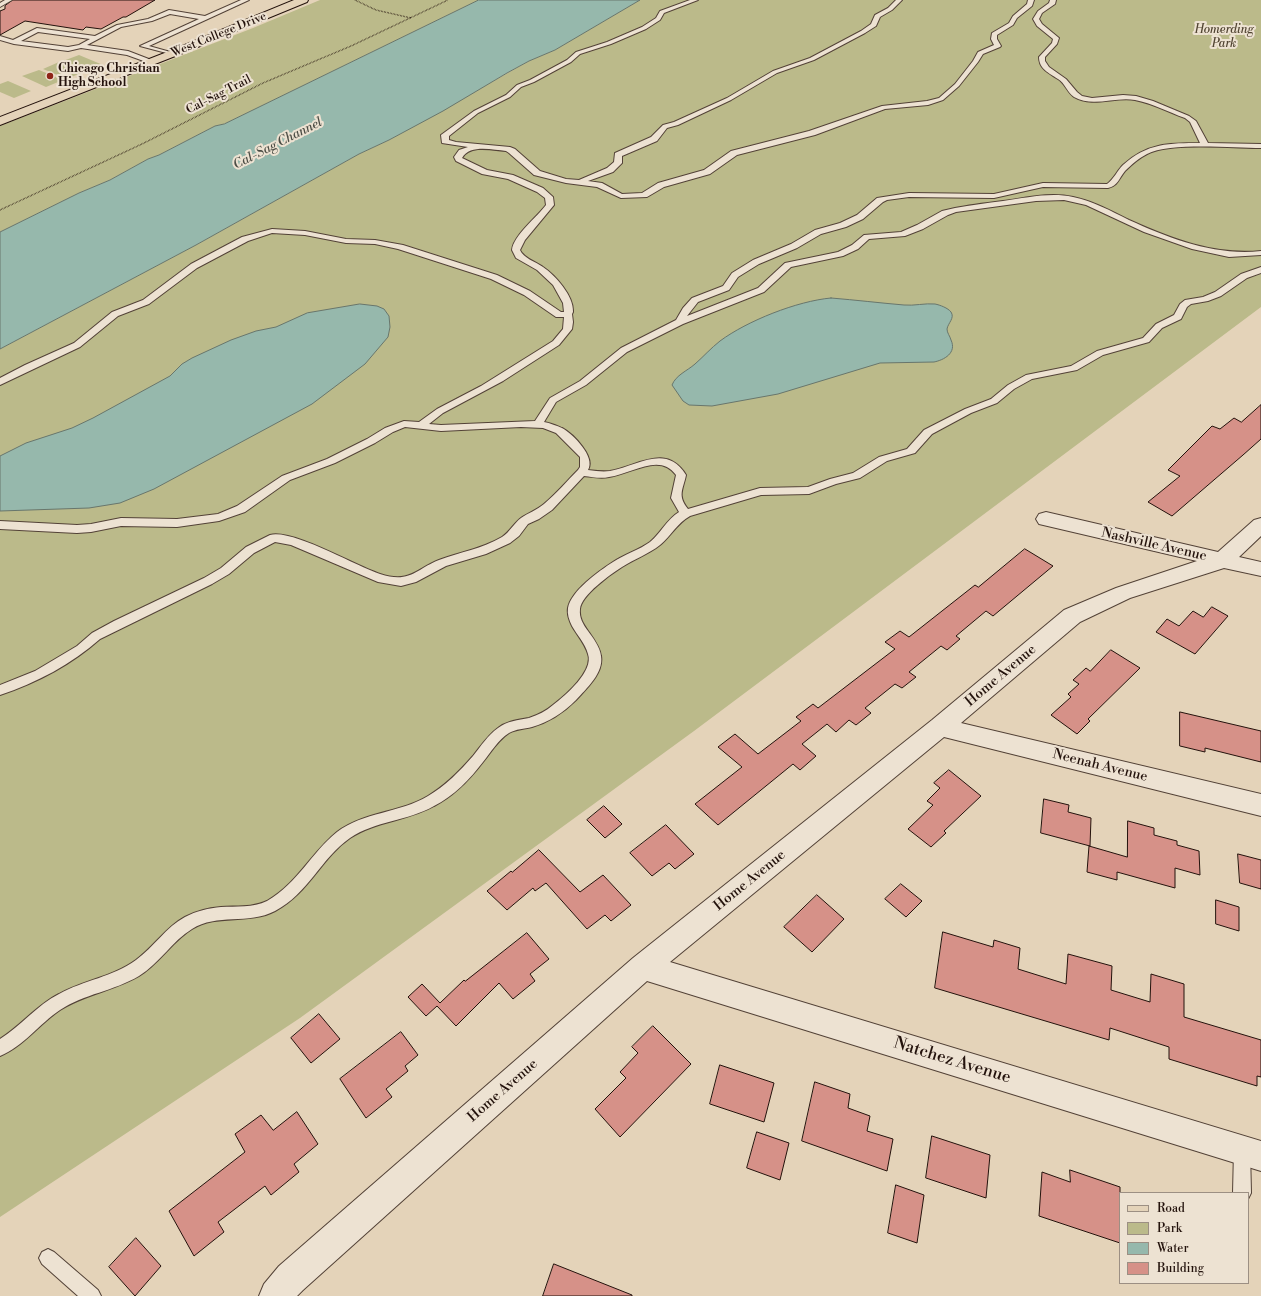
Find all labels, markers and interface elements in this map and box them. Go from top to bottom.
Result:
street label: West College Drive [169,9,269,61]
park label: Homerding Park [1194,23,1254,51]
place label: Chicago Christian High School [58,62,160,90]
marker: Chicago Christian High School [45,71,55,81]
street label: Cal-Sag Trail [184,72,254,118]
water label: Cal-Sag Channel [231,115,325,173]
street label: Nashville Avenue [1100,525,1208,565]
street label: Home Avenue [962,641,1040,711]
street label: Neenah Avenue [1051,746,1149,786]
street label: Home Avenue [711,847,789,915]
street label: Natchez Avenue [891,1033,1013,1089]
street label: Home Avenue [464,1056,542,1126]
legend [1119,1192,1249,1284]
text: Road [1157,1201,1185,1216]
text: Park [1157,1221,1182,1236]
text: Water [1157,1241,1189,1256]
text: Building [1157,1261,1204,1276]

